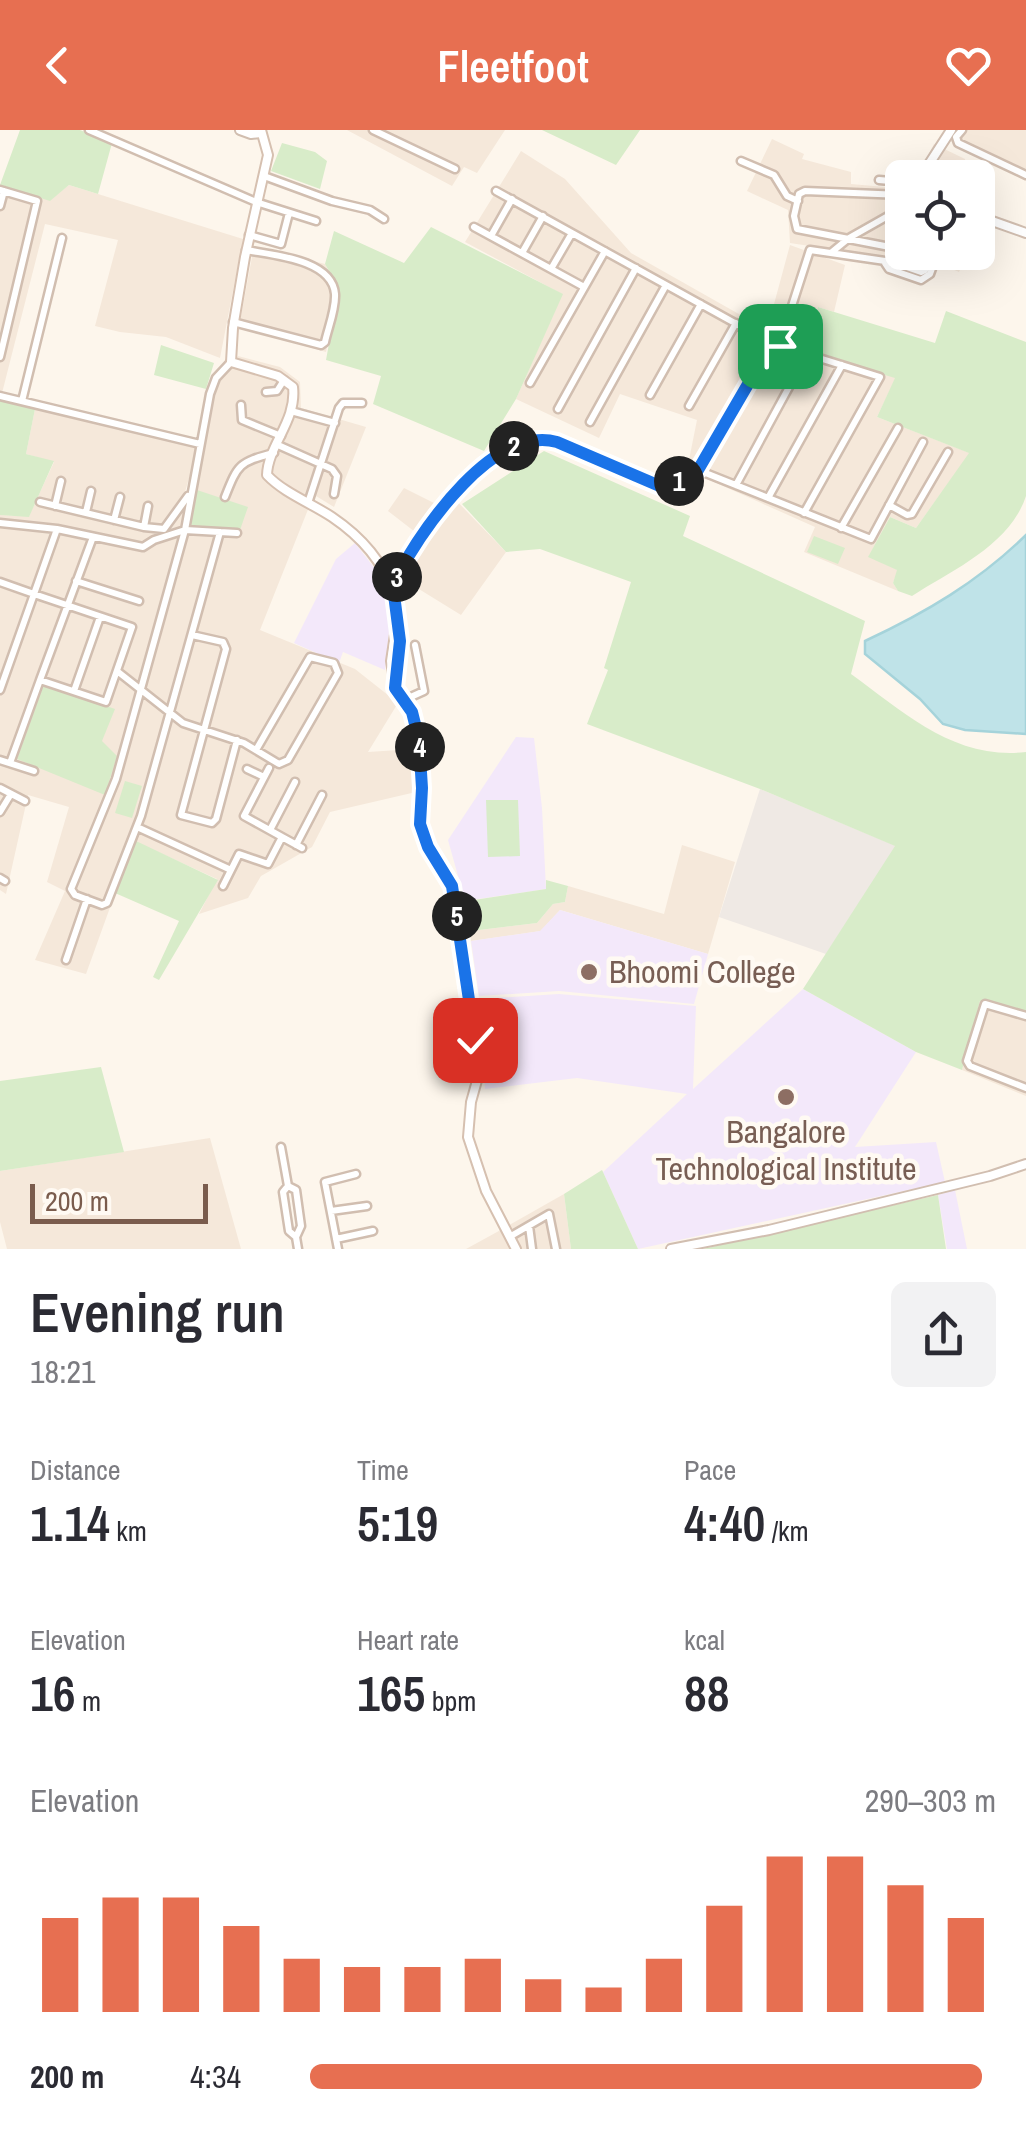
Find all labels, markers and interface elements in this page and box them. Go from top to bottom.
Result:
text: Fleetfoot [437,35,589,96]
icon: back [30,38,85,93]
icon: heart [941,38,996,93]
map controls [885,160,995,270]
button: locate [885,160,995,270]
pin [738,304,823,389]
icon: arrive [753,319,808,374]
pin: 2 [489,421,539,471]
text: 2 [508,427,520,465]
pin: 1 [654,456,704,506]
text: 1 [673,462,685,500]
pin: 3 [372,552,422,602]
text: 3 [391,558,403,596]
pin: 4 [395,722,445,772]
text: 4 [414,728,426,766]
pin: 5 [432,891,482,941]
text: 5 [451,897,463,935]
place label: Bhoomi College [609,950,796,993]
marker: Bhoomi College [578,961,600,983]
pin [433,998,518,1083]
icon: check [448,1013,503,1068]
marker: Bangalore Technological Institute [775,1086,797,1108]
place label: Bangalore Technological Institute [655,1110,917,1190]
scale bar [30,1179,208,1224]
text: 200 m [45,1182,109,1220]
text: Evening run [30,1275,285,1349]
button: share [891,1282,996,1387]
text: 18:21 [30,1350,96,1393]
text: Distance [30,1451,121,1489]
text: Time [357,1451,409,1489]
text: Pace [684,1451,736,1489]
text: 1.14 [30,1489,110,1557]
text: 5:19 [357,1489,438,1557]
text: 4:40 [684,1489,765,1557]
text: km [110,1512,147,1550]
text: /km [765,1512,809,1550]
text: Elevation [30,1621,126,1659]
text: Heart rate [357,1621,459,1659]
text: kcal [684,1621,725,1659]
text: 16 [30,1659,76,1727]
text: 165 [357,1659,425,1727]
text: 88 [684,1659,730,1727]
text: m [76,1682,101,1720]
text: bpm [425,1682,476,1720]
text: Elevation [30,1779,139,1822]
text: 290–303 m [865,1779,996,1822]
text: 200 m [30,2055,104,2098]
text: 4:34 [190,2055,241,2098]

